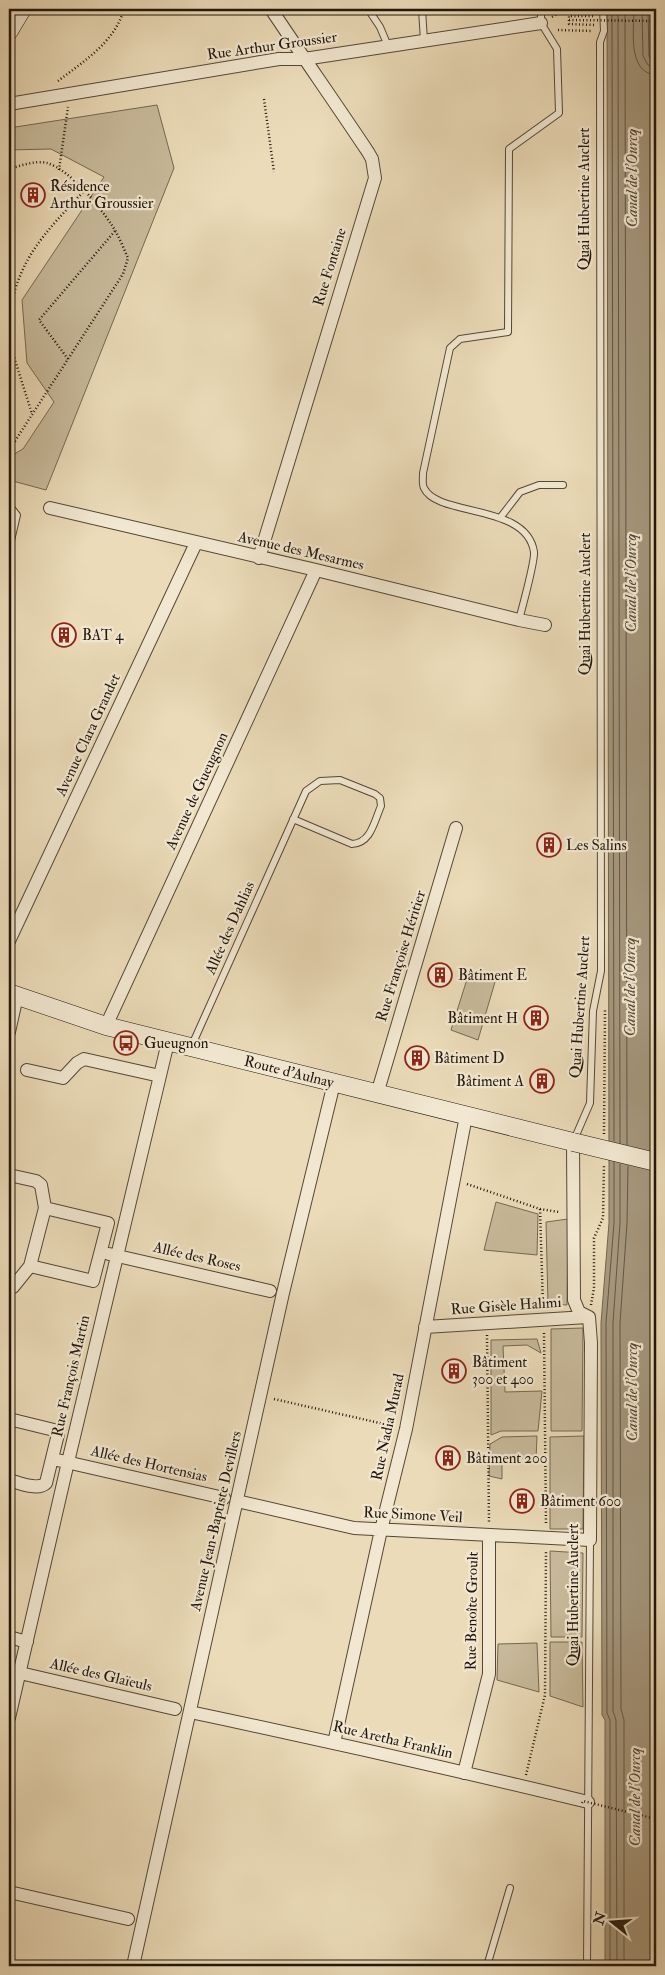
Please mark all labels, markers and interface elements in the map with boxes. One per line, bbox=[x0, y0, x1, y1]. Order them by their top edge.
street label: Rue Arthur Groussier bbox=[206, 27, 339, 65]
street label: Quai Hubertine Auclert bbox=[575, 128, 594, 270]
water label: Canal de l'Ourcq bbox=[622, 128, 642, 227]
place label: Résidence Arthur Groussier bbox=[49, 177, 154, 213]
building icon: Résidence Arthur Groussier bbox=[20, 182, 46, 208]
street label: Rue Fontaine bbox=[309, 226, 351, 308]
street label: Avenue des Mesarmes bbox=[235, 527, 366, 575]
street label: Quai Hubertine Auclert bbox=[576, 533, 595, 675]
water label: Canal de l'Ourcq bbox=[621, 533, 641, 632]
building icon: BAT 4 bbox=[51, 622, 77, 648]
place label: BAT 4 bbox=[82, 626, 124, 645]
street label: Avenue Clara Grandet bbox=[51, 671, 125, 800]
street label: Avenue de Gueugnon bbox=[161, 729, 233, 854]
building icon: Les Salins bbox=[536, 832, 562, 858]
place label: Les Salins bbox=[566, 836, 627, 855]
street label: Allée des Dahlias bbox=[201, 878, 259, 979]
street label: Rue Françoise Héritier bbox=[372, 888, 430, 1024]
street label: Quai Hubertine Auclert bbox=[566, 935, 594, 1079]
water label: Canal de l'Ourcq bbox=[620, 937, 640, 1036]
building icon: Bâtiment E bbox=[427, 962, 453, 988]
place label: Bâtiment E bbox=[458, 966, 527, 985]
building icon: Bâtiment H bbox=[523, 1005, 549, 1031]
place label: Bâtiment H bbox=[447, 1009, 518, 1028]
bus stop icon: Gueugnon bbox=[113, 1030, 139, 1056]
place label: Gueugnon bbox=[144, 1034, 209, 1053]
building icon: Bâtiment D bbox=[404, 1045, 430, 1071]
place label: Bâtiment D bbox=[434, 1049, 505, 1068]
street label: Route d'Aulnay bbox=[242, 1052, 336, 1092]
building icon: Bâtiment A bbox=[529, 1068, 555, 1094]
place label: Bâtiment A bbox=[456, 1072, 524, 1091]
street label: Allée des Roses bbox=[150, 1237, 243, 1276]
street label: Rue Gisèle Halimi bbox=[450, 1293, 562, 1319]
street label: Rue François Martin bbox=[48, 1313, 94, 1439]
water label: Canal de l'Ourcq bbox=[622, 1342, 642, 1441]
place label: Bâtiment 300 et 400 bbox=[472, 1353, 534, 1389]
building icon: Bâtiment 300 et 400 bbox=[441, 1358, 467, 1384]
street label: Rue Nadia Murad bbox=[367, 1371, 409, 1482]
street label: Avenue Jean-Baptiste Devillers bbox=[186, 1429, 247, 1614]
street label: Allée des Hortensias bbox=[88, 1441, 209, 1487]
building icon: Bâtiment 200 bbox=[435, 1445, 461, 1471]
place label: Bâtiment 200 bbox=[466, 1449, 547, 1468]
building icon: Bâtiment 600 bbox=[509, 1488, 535, 1514]
place label: Bâtiment 600 bbox=[540, 1492, 621, 1511]
street label: Rue Simone Veil bbox=[363, 1503, 463, 1527]
street label: Quai Hubertine Auclert bbox=[564, 1524, 583, 1666]
street label: Rue Benoîte Groult bbox=[461, 1551, 483, 1670]
street label: Allée des Glaïeuls bbox=[47, 1654, 154, 1696]
street label: Rue Aretha Franklin bbox=[331, 1717, 455, 1763]
water label: Canal de l'Ourcq bbox=[625, 1747, 645, 1846]
north arrow bbox=[588, 1898, 638, 1948]
text: N bbox=[590, 1909, 610, 1928]

